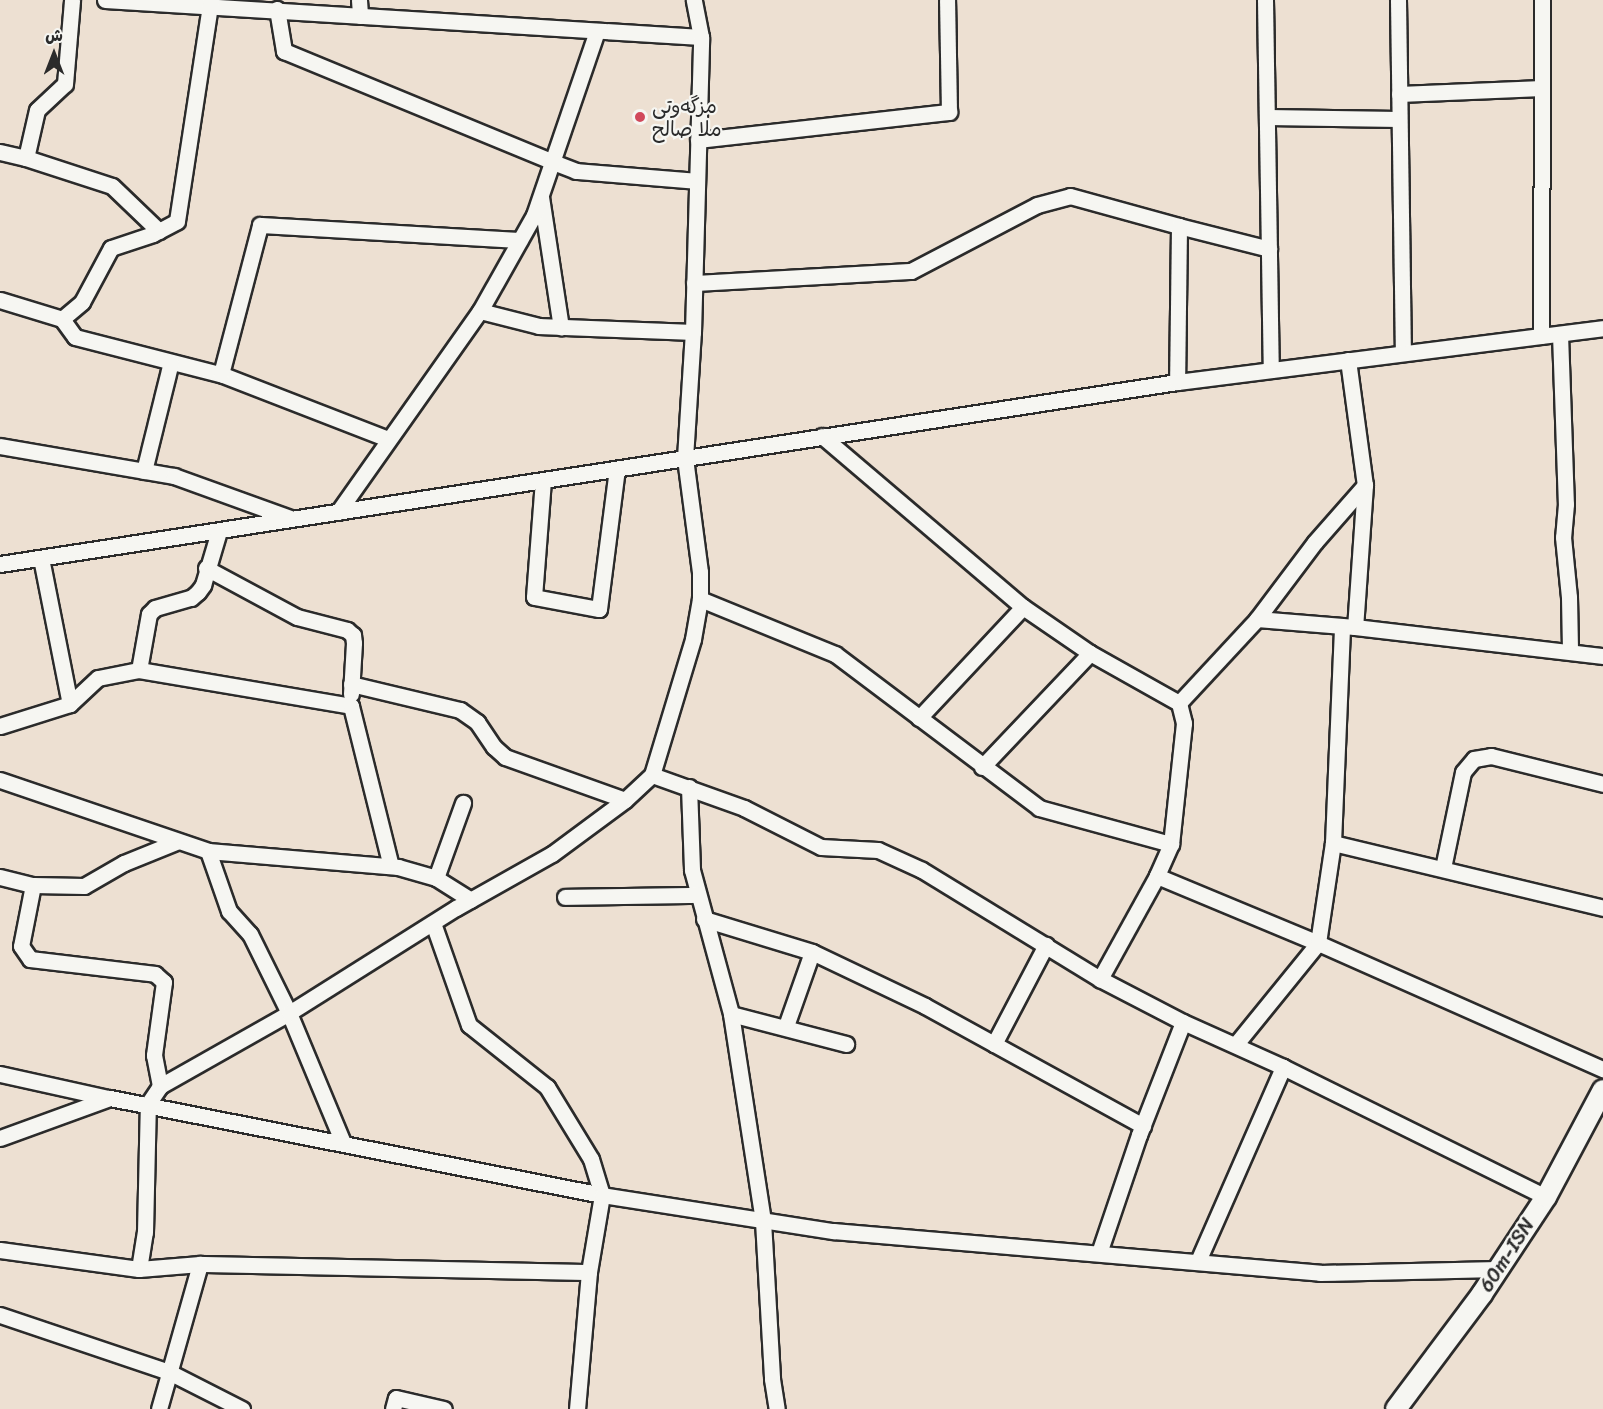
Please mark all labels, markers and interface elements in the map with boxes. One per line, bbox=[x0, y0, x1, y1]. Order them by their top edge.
text: ش bbox=[45, 21, 63, 50]
north arrow bbox=[24, 24, 84, 84]
place label: مزگه‌وتی ملا صالح bbox=[652, 94, 722, 141]
marker: مزگه‌وتی ملا صالح bbox=[633, 110, 647, 124]
street label: 60m-ISN bbox=[1474, 1214, 1540, 1296]

